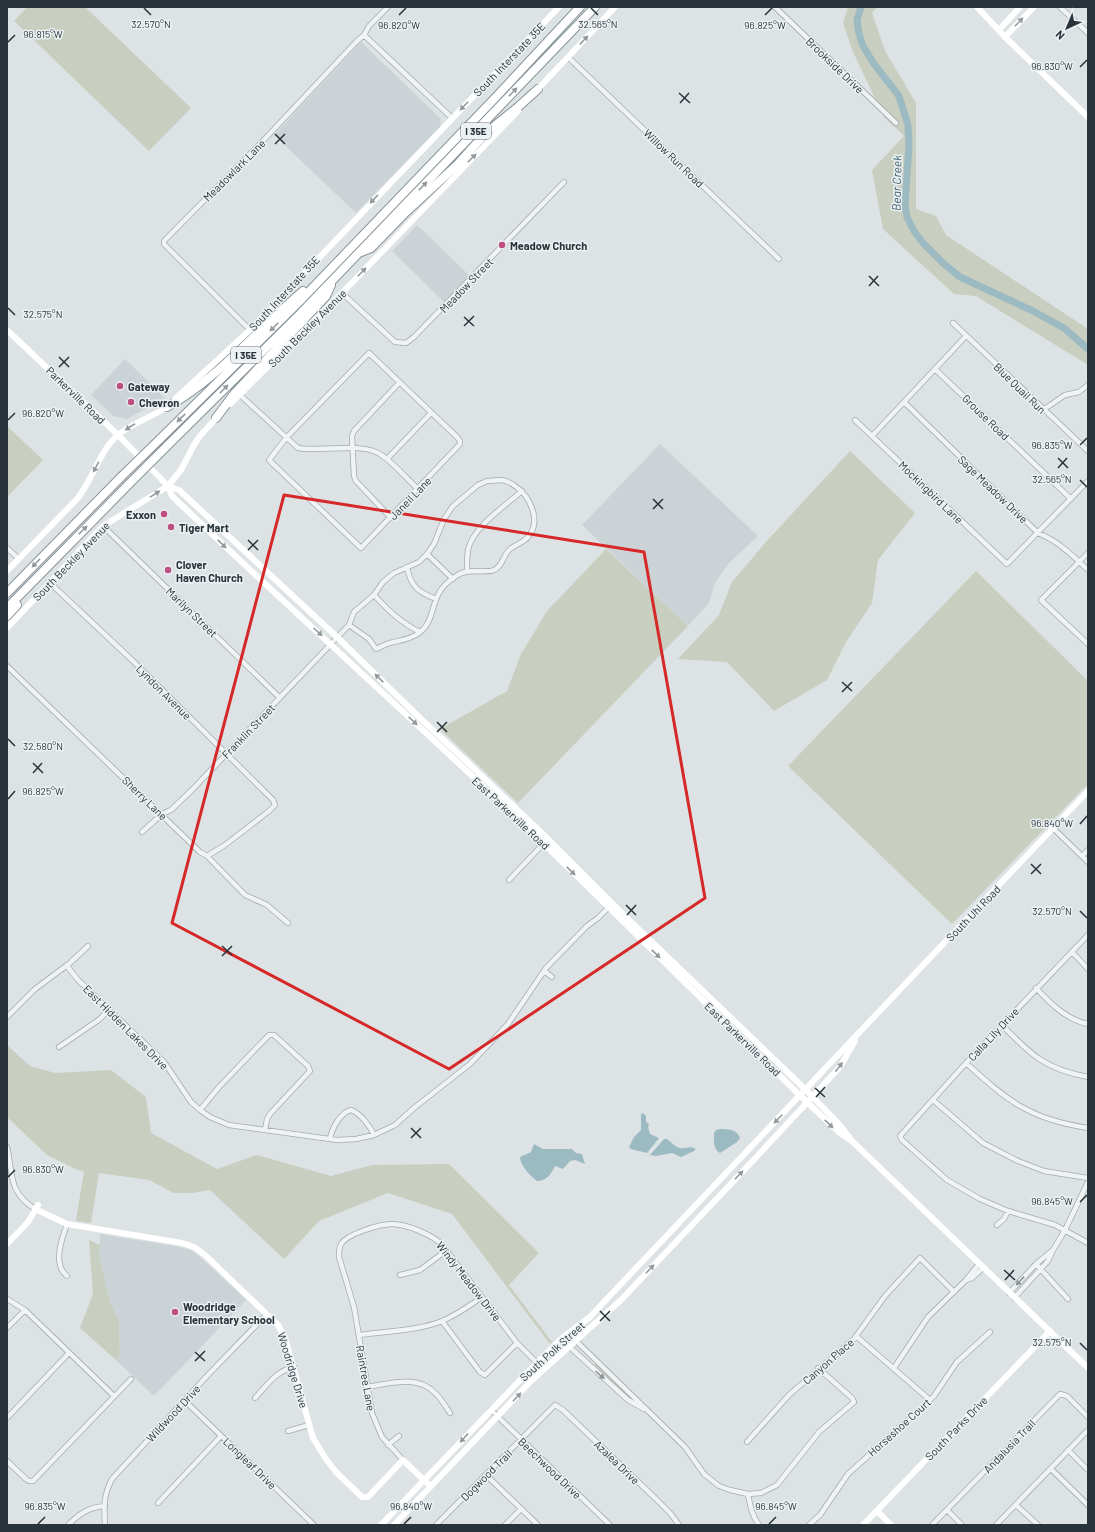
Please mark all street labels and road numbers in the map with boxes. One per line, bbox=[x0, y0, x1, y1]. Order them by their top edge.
street label: South Interstate 35E bbox=[470, 19, 548, 99]
street label: Brookside Drive bbox=[804, 34, 867, 96]
road number: I 35E bbox=[461, 123, 491, 139]
street label: Willow Run Road bbox=[641, 126, 707, 190]
street label: Meadowlark Lane bbox=[200, 136, 268, 204]
street label: South Interstate 35E bbox=[246, 253, 322, 333]
street label: Meadow Street bbox=[437, 255, 495, 315]
street label: South Beckley Avenue bbox=[265, 286, 349, 370]
road number: I 35E bbox=[231, 347, 261, 363]
street label: Blue Quail Run bbox=[991, 360, 1049, 416]
street label: Parkerville Road bbox=[44, 364, 108, 426]
street label: Grouse Road bbox=[960, 391, 1012, 443]
street label: Sage Meadow Drive bbox=[956, 452, 1031, 526]
street label: Mockingbird Lane bbox=[896, 458, 966, 526]
street label: Janeil Lane bbox=[386, 474, 434, 522]
street label: South Beckley Avenue bbox=[30, 519, 112, 603]
street label: Marilyn Street bbox=[164, 584, 220, 640]
street label: Lyndon Avenue bbox=[134, 662, 194, 722]
street label: Franklin Street bbox=[219, 701, 277, 761]
street label: Sherry Lane bbox=[120, 773, 170, 823]
street label: East Parkerville Road bbox=[470, 774, 552, 852]
street label: South Uhl Road bbox=[943, 882, 1003, 944]
street label: East Hidden Lakes Drive bbox=[81, 982, 171, 1072]
street label: East Parkerville Road bbox=[702, 999, 784, 1079]
street label: Calla Lily Drive bbox=[965, 1004, 1021, 1063]
street label: Windy Meadow Drive bbox=[434, 1239, 504, 1323]
street label: South Polk Street bbox=[517, 1318, 587, 1384]
street label: Woodridge Drive bbox=[275, 1331, 311, 1410]
street label: Canyon Place bbox=[800, 1335, 856, 1387]
street label: Raintree Lane bbox=[354, 1344, 378, 1412]
street label: Wildwood Drive bbox=[143, 1382, 203, 1444]
street label: South Parks Drive bbox=[922, 1393, 990, 1463]
street label: Horseshoe Court bbox=[865, 1395, 933, 1459]
street label: Andalusia Trail bbox=[980, 1417, 1038, 1475]
street label: Longleaf Drive bbox=[221, 1434, 279, 1492]
street label: Beechwood Drive bbox=[516, 1435, 584, 1501]
street label: Azalea Drive bbox=[592, 1437, 642, 1487]
street label: Dogwood Trail bbox=[458, 1447, 514, 1503]

